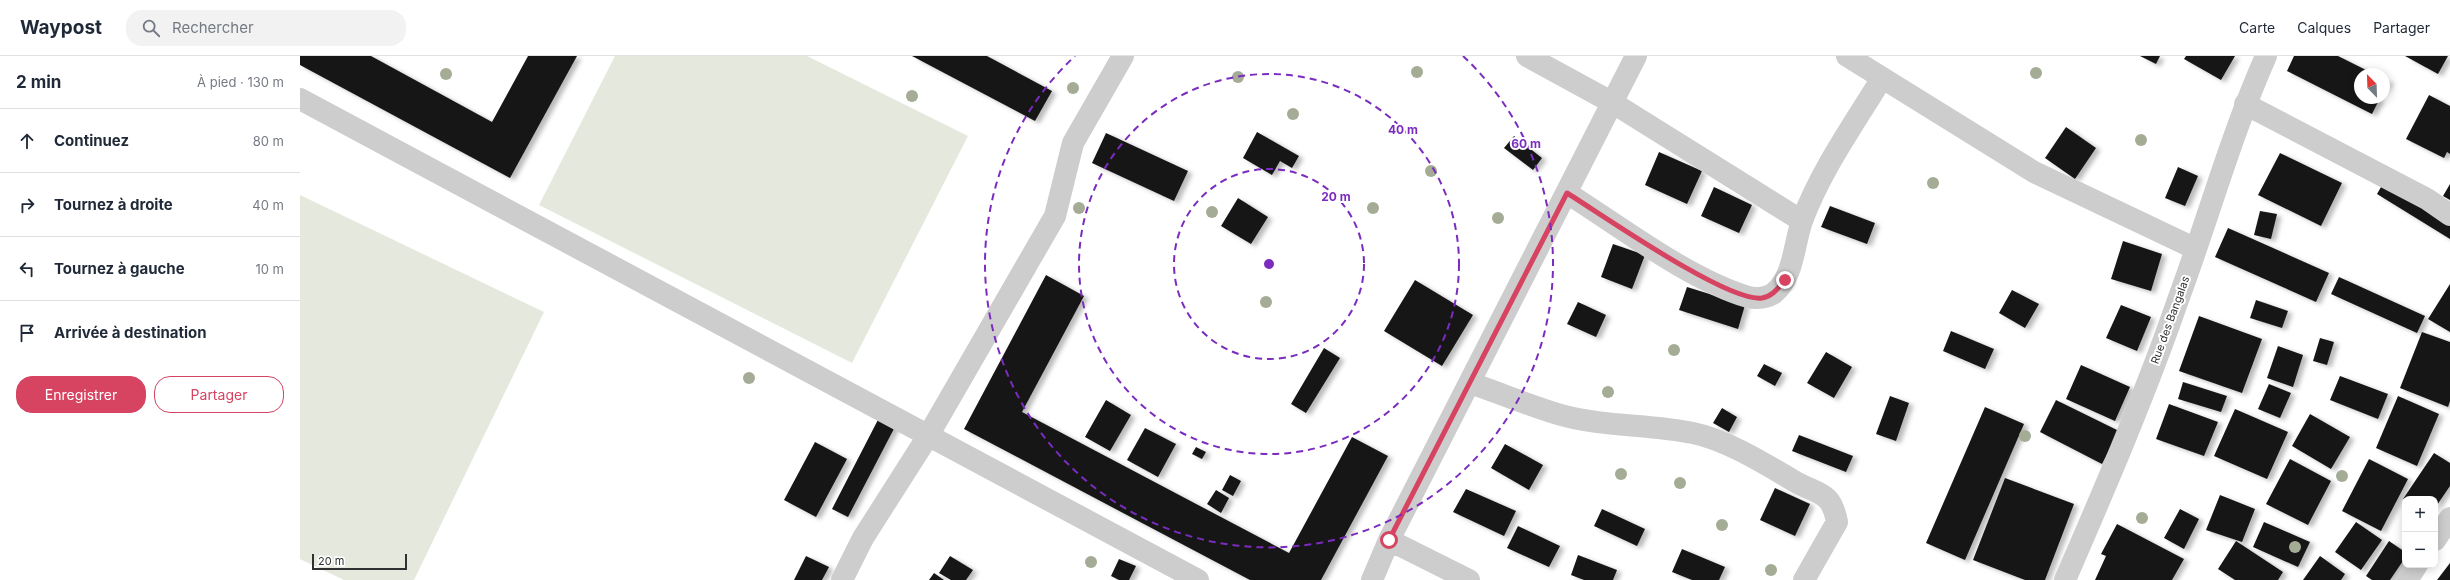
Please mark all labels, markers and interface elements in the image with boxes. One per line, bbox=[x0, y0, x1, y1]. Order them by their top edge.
search box bbox=[126, 10, 406, 46]
text: Waypost bbox=[20, 16, 102, 39]
icon: search bbox=[140, 17, 162, 39]
text: Rechercher bbox=[172, 18, 254, 37]
text: Carte bbox=[2239, 19, 2275, 36]
text: Calques bbox=[2297, 19, 2351, 36]
text: Partager bbox=[2373, 19, 2430, 36]
north arrow bbox=[2354, 68, 2390, 104]
text: 2 min bbox=[16, 72, 61, 92]
text: À pied · 130 m bbox=[197, 74, 284, 90]
text: 40 m bbox=[1388, 122, 1418, 137]
icon: ahead bbox=[16, 130, 38, 152]
text: Continuez bbox=[54, 131, 129, 150]
text: 80 m bbox=[253, 133, 284, 149]
text: 60 m bbox=[1511, 136, 1541, 151]
text: 20 m bbox=[1321, 189, 1351, 204]
icon: right bbox=[16, 194, 38, 216]
text: Tournez à droite bbox=[54, 195, 173, 214]
text: 40 m bbox=[252, 197, 284, 213]
centre of rings bbox=[1262, 257, 1276, 271]
icon: left bbox=[16, 258, 38, 280]
text: Tournez à gauche bbox=[54, 259, 185, 278]
text: 10 m bbox=[255, 261, 284, 277]
route end bbox=[1776, 271, 1794, 289]
street label: Rue des Bangalas bbox=[2148, 274, 2192, 366]
icon: arrive bbox=[16, 322, 38, 344]
text: Arrivée à destination bbox=[54, 323, 207, 342]
button: Enregistrer bbox=[16, 376, 146, 413]
button: Partager bbox=[154, 376, 284, 413]
map controls bbox=[2402, 496, 2438, 568]
button: + bbox=[2402, 496, 2438, 532]
route start bbox=[1380, 531, 1398, 549]
button: − bbox=[2402, 532, 2438, 568]
scale bar bbox=[312, 552, 407, 571]
text: 20 m bbox=[318, 554, 344, 568]

